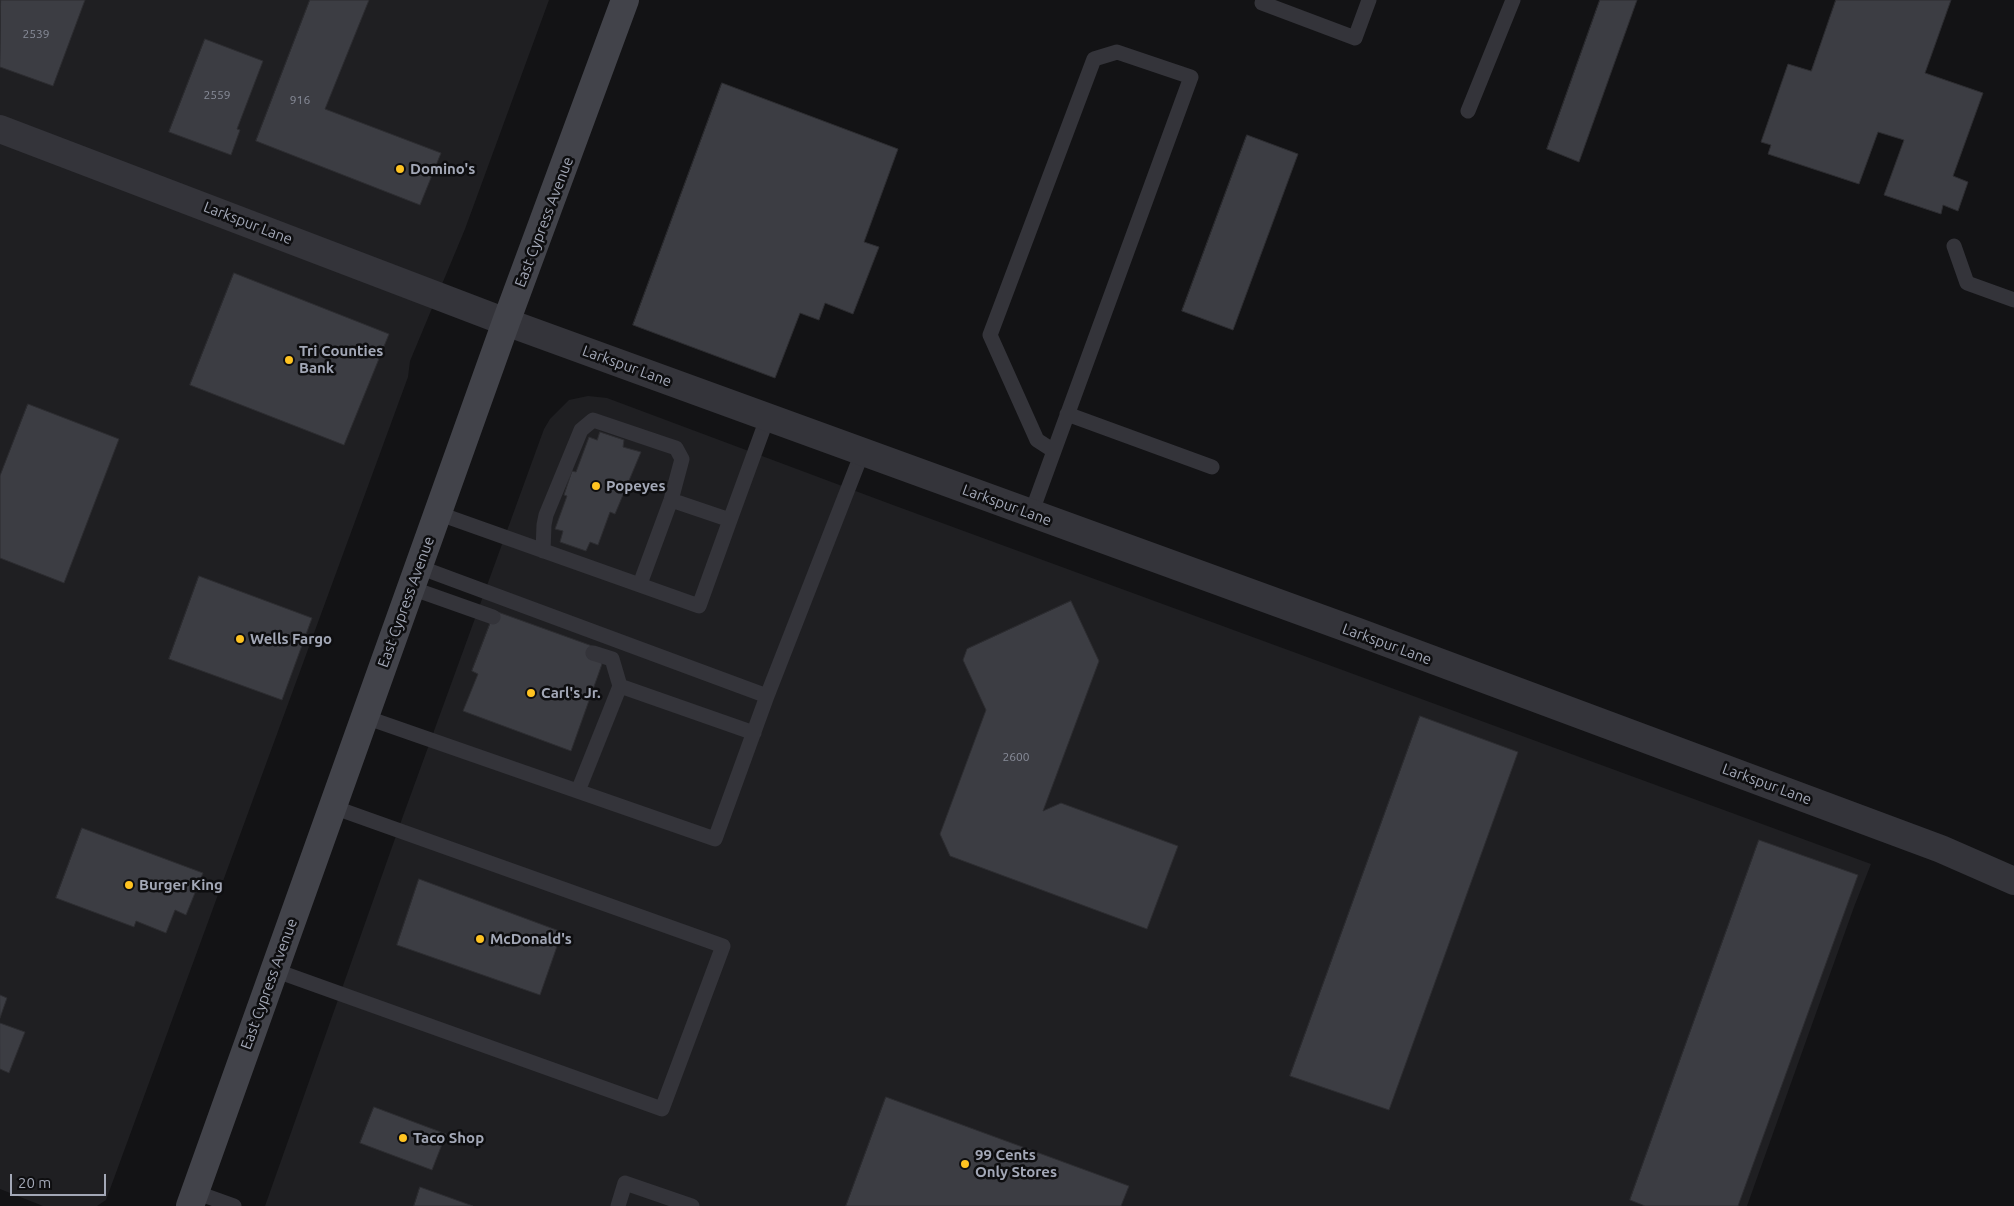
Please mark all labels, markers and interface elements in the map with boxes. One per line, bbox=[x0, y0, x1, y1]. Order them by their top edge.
house number: 2539 bbox=[22, 27, 50, 41]
house number: 2559 bbox=[203, 88, 231, 102]
house number: 916 bbox=[290, 93, 310, 107]
street label: East Cypress Avenue bbox=[511, 154, 577, 290]
place label: Domino's bbox=[410, 160, 475, 178]
marker: Domino's bbox=[394, 163, 406, 175]
street label: Larkspur Lane bbox=[201, 198, 295, 248]
place label: Tri Counties Bank bbox=[299, 342, 383, 377]
street label: Larkspur Lane bbox=[580, 342, 674, 390]
marker: Tri Counties Bank bbox=[283, 354, 295, 366]
place label: Popeyes bbox=[606, 477, 665, 495]
marker: Popeyes bbox=[590, 480, 602, 492]
street label: Larkspur Lane bbox=[960, 481, 1054, 529]
street label: East Cypress Avenue bbox=[374, 534, 438, 670]
street label: Larkspur Lane bbox=[1340, 620, 1434, 668]
place label: Wells Fargo bbox=[250, 630, 332, 648]
marker: Wells Fargo bbox=[234, 633, 246, 645]
place label: Carl's Jr. bbox=[541, 684, 601, 702]
marker: Carl's Jr. bbox=[525, 687, 537, 699]
house number: 2600 bbox=[1002, 750, 1030, 764]
street label: Larkspur Lane bbox=[1720, 760, 1814, 808]
place label: Burger King bbox=[139, 876, 223, 894]
marker: Burger King bbox=[123, 879, 135, 891]
street label: East Cypress Avenue bbox=[237, 916, 301, 1052]
place label: McDonald's bbox=[490, 930, 572, 948]
marker: McDonald's bbox=[474, 933, 486, 945]
place label: Taco Shop bbox=[413, 1129, 484, 1147]
marker: Taco Shop bbox=[397, 1132, 409, 1144]
place label: 99 Cents Only Stores bbox=[975, 1146, 1057, 1181]
marker: 99 Cents Only Stores bbox=[959, 1158, 971, 1170]
scale bar bbox=[12, 1164, 109, 1196]
text: 20 m bbox=[18, 1174, 51, 1191]

